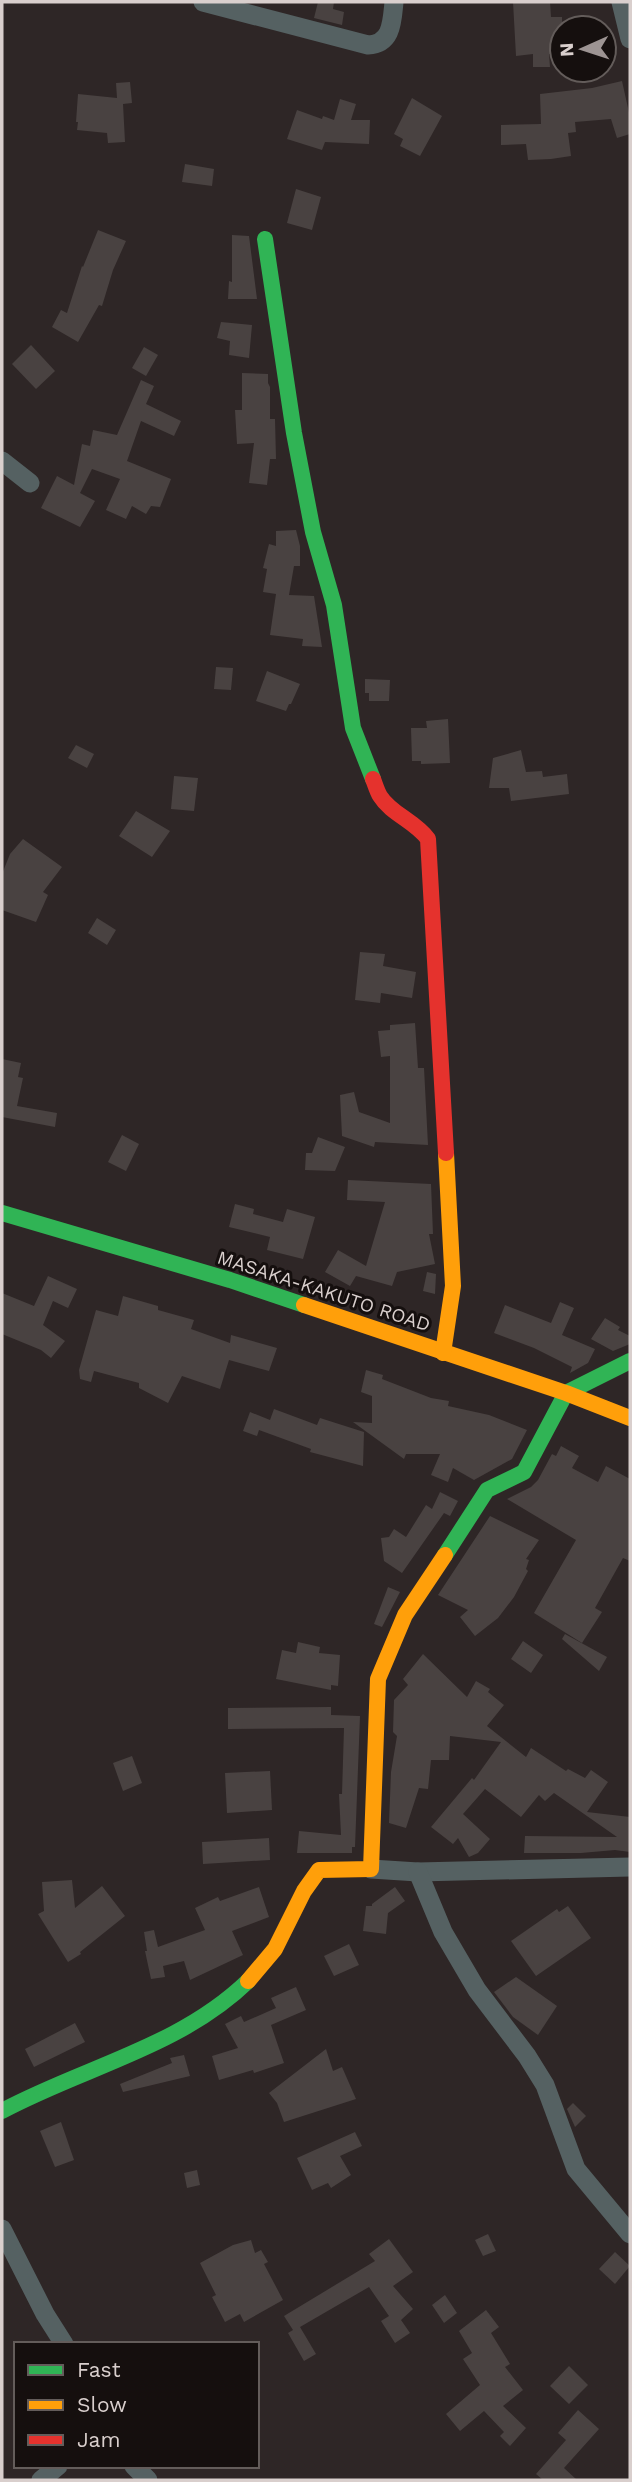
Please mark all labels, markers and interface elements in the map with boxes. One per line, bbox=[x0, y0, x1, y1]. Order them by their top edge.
north arrow bbox=[548, 14, 618, 84]
text: N bbox=[555, 42, 578, 58]
street label: MASAKA-KAKUTO ROAD bbox=[215, 1246, 433, 1336]
legend bbox=[14, 2342, 259, 2468]
text: Fast bbox=[77, 2357, 121, 2382]
text: Slow bbox=[77, 2392, 127, 2417]
text: Jam bbox=[77, 2427, 120, 2452]

